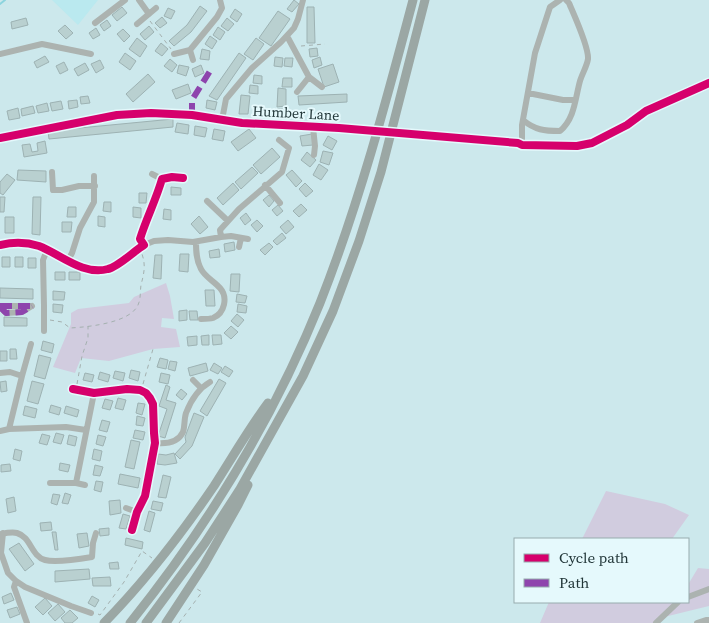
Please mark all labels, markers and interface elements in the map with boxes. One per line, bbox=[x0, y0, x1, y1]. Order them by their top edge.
street label: Humber Lane bbox=[252, 101, 340, 125]
legend bbox=[514, 538, 689, 603]
text: Cycle path bbox=[559, 547, 629, 568]
text: Path bbox=[559, 572, 589, 593]

